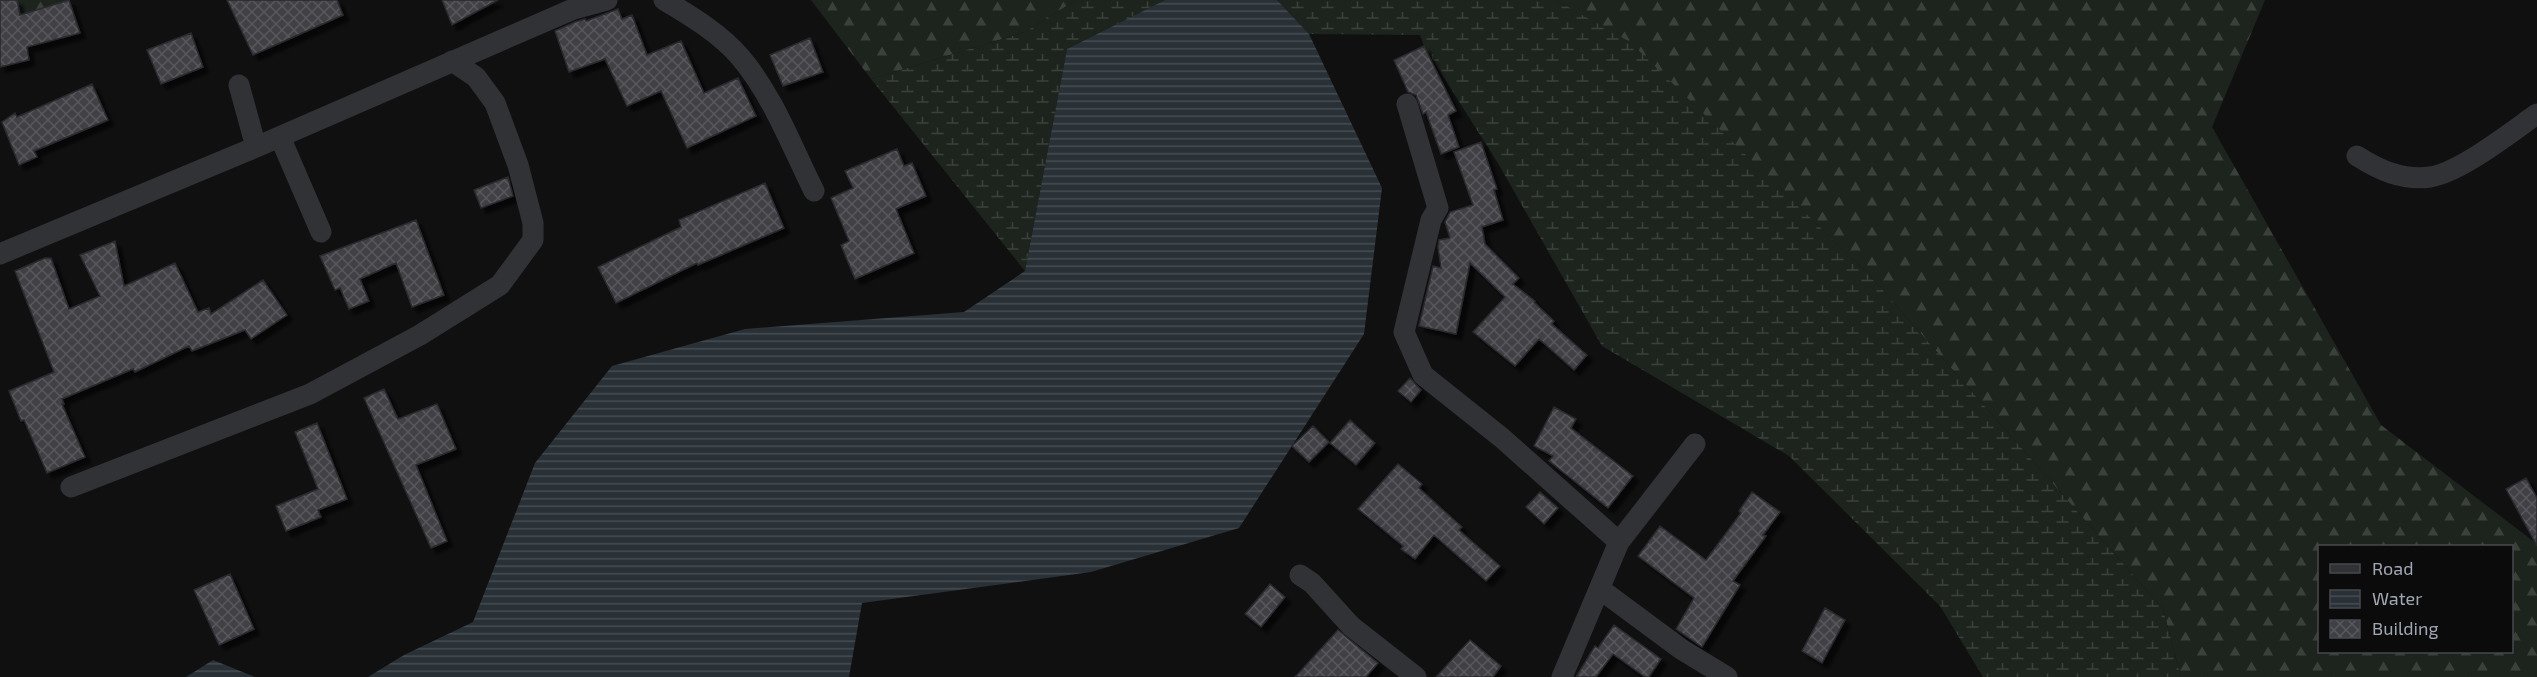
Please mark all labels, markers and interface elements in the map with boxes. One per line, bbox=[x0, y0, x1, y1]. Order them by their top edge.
legend bbox=[2318, 545, 2513, 653]
text: Road bbox=[2372, 557, 2413, 579]
text: Water bbox=[2372, 587, 2422, 609]
text: Building bbox=[2372, 617, 2439, 639]

